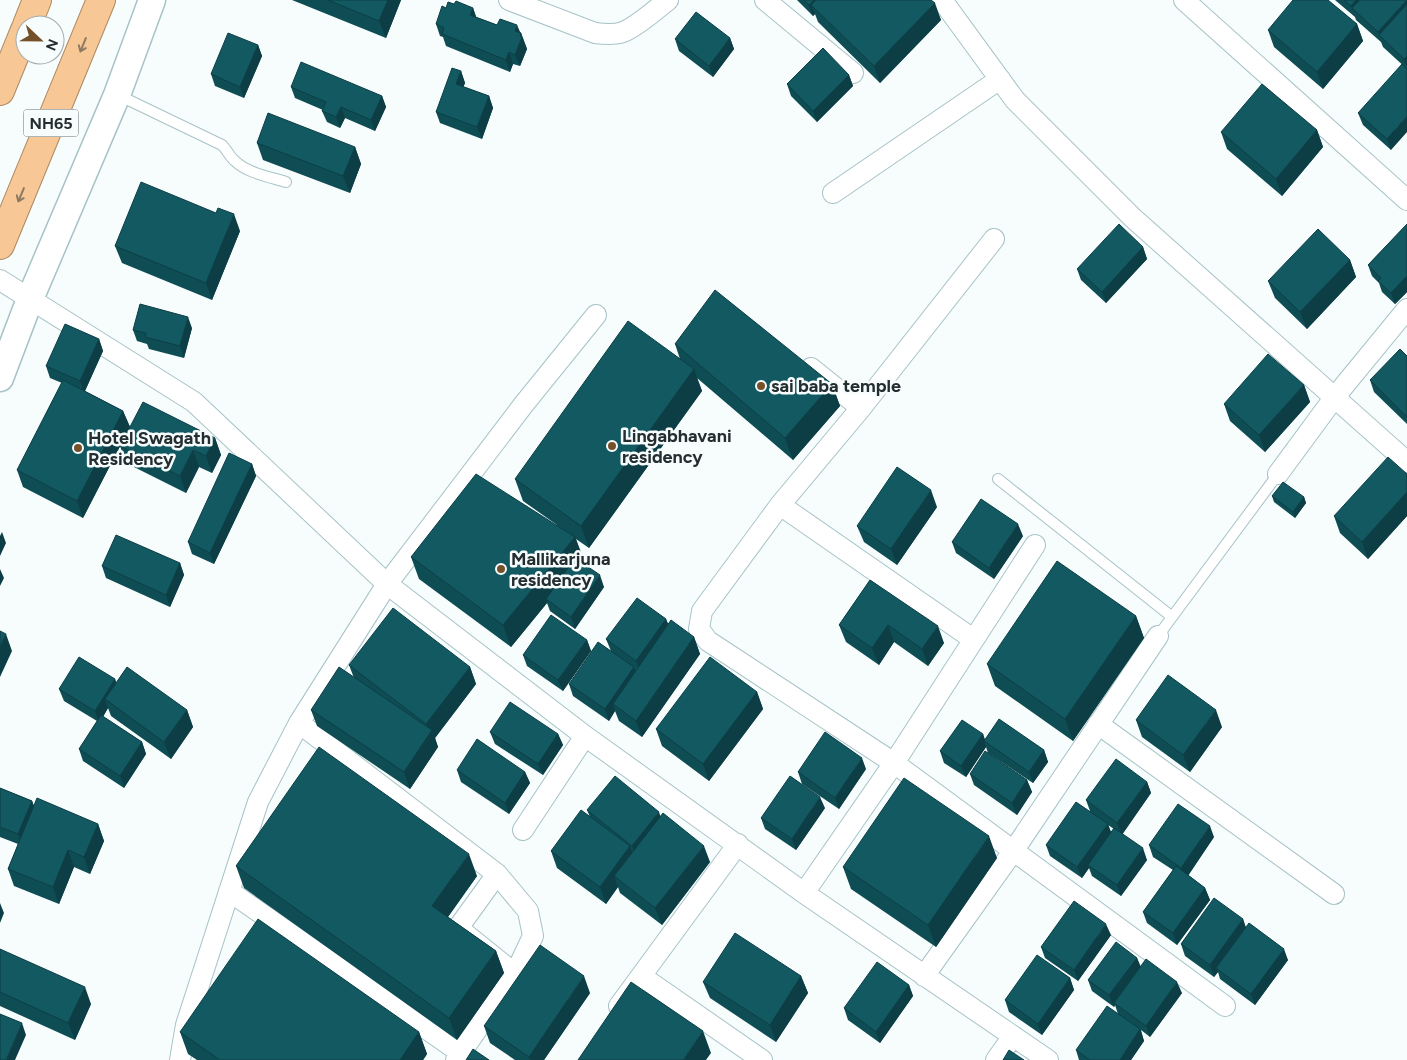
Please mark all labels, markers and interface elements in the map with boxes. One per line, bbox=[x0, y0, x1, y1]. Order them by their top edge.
north arrow bbox=[15, 15, 65, 65]
text: N bbox=[42, 36, 61, 53]
one-way arrow bbox=[77, 37, 87, 52]
road number: NH65 bbox=[23, 110, 78, 136]
one-way arrow bbox=[15, 187, 25, 202]
place label: sai baba temple bbox=[771, 375, 901, 397]
marker: sai baba temple bbox=[755, 380, 767, 392]
place label: Lingabhavani residency bbox=[622, 425, 732, 468]
place label: Hotel Swagath Residency bbox=[88, 427, 211, 470]
marker: Lingabhavani residency bbox=[606, 440, 618, 452]
marker: Hotel Swagath Residency bbox=[72, 442, 84, 454]
place label: Mallikarjuna residency bbox=[511, 548, 611, 591]
marker: Mallikarjuna residency bbox=[495, 563, 507, 575]

